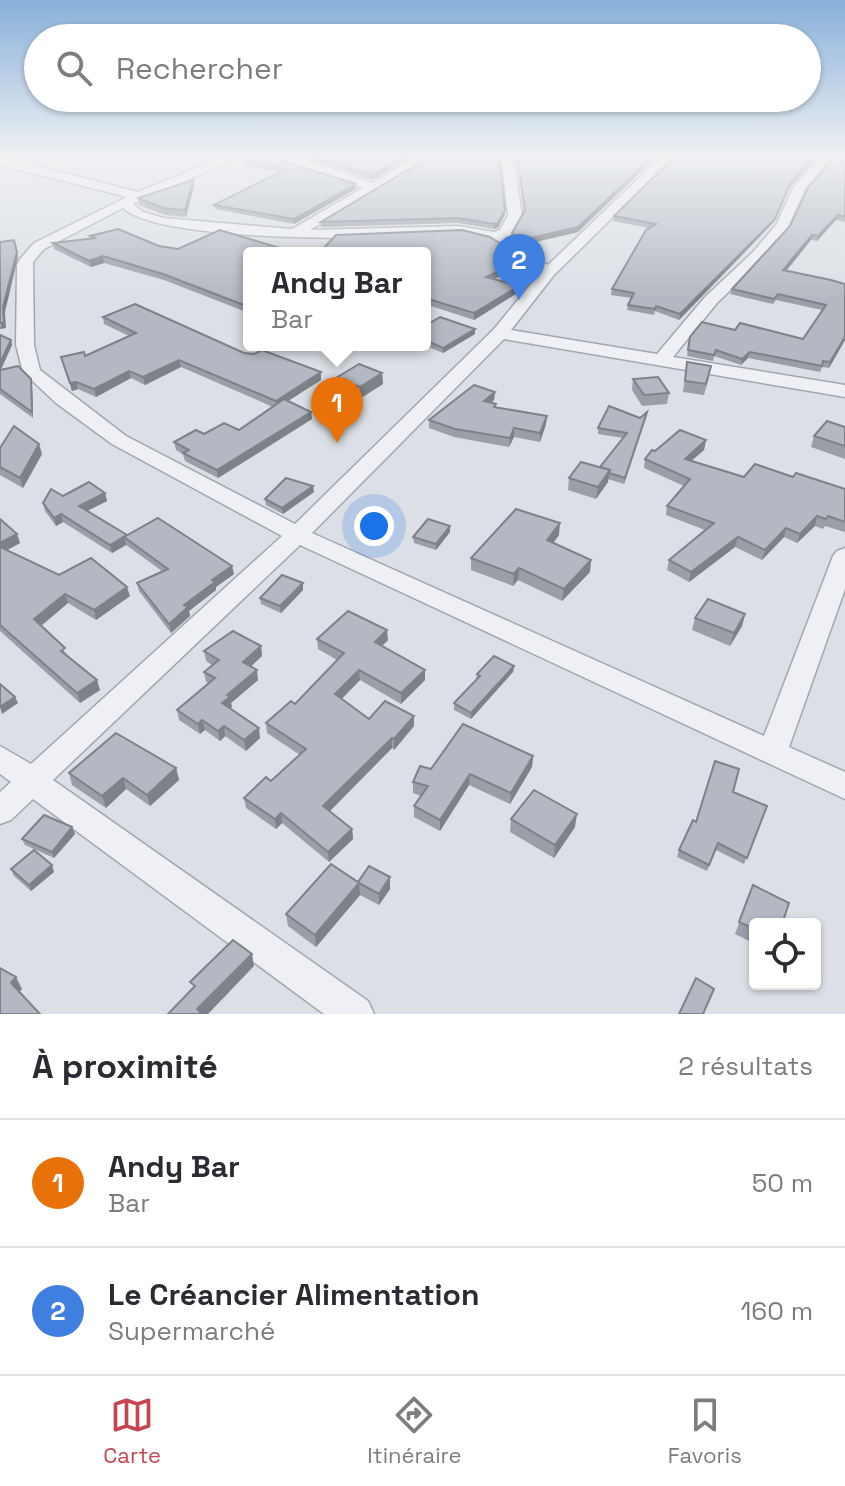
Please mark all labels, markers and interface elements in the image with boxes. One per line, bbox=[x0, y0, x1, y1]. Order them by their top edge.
search box bbox=[24, 24, 821, 112]
icon: search bbox=[52, 46, 96, 90]
text: Rechercher bbox=[116, 49, 283, 88]
pin: 2 bbox=[493, 234, 545, 300]
popup bbox=[243, 247, 431, 351]
text: Andy Bar bbox=[271, 263, 403, 302]
text: Bar bbox=[271, 302, 313, 336]
pin: 1 bbox=[311, 377, 363, 443]
your location bbox=[354, 506, 394, 546]
map controls bbox=[749, 918, 821, 990]
button: locate bbox=[749, 918, 821, 990]
text: À proximité bbox=[32, 1045, 218, 1088]
text: 2 résultats bbox=[678, 1049, 813, 1083]
text: Andy Bar bbox=[108, 1147, 240, 1186]
text: 1 bbox=[52, 1166, 64, 1200]
text: 50 m bbox=[752, 1166, 813, 1200]
text: Bar bbox=[108, 1186, 150, 1220]
text: Le Créancier Alimentation bbox=[108, 1275, 479, 1314]
text: 2 bbox=[50, 1294, 66, 1328]
text: 160 m bbox=[741, 1294, 813, 1328]
text: Supermarché bbox=[108, 1314, 275, 1348]
tab: Carte bbox=[103, 1393, 161, 1469]
tab: Itinéraire bbox=[367, 1393, 462, 1469]
tab: Favoris bbox=[668, 1393, 742, 1469]

